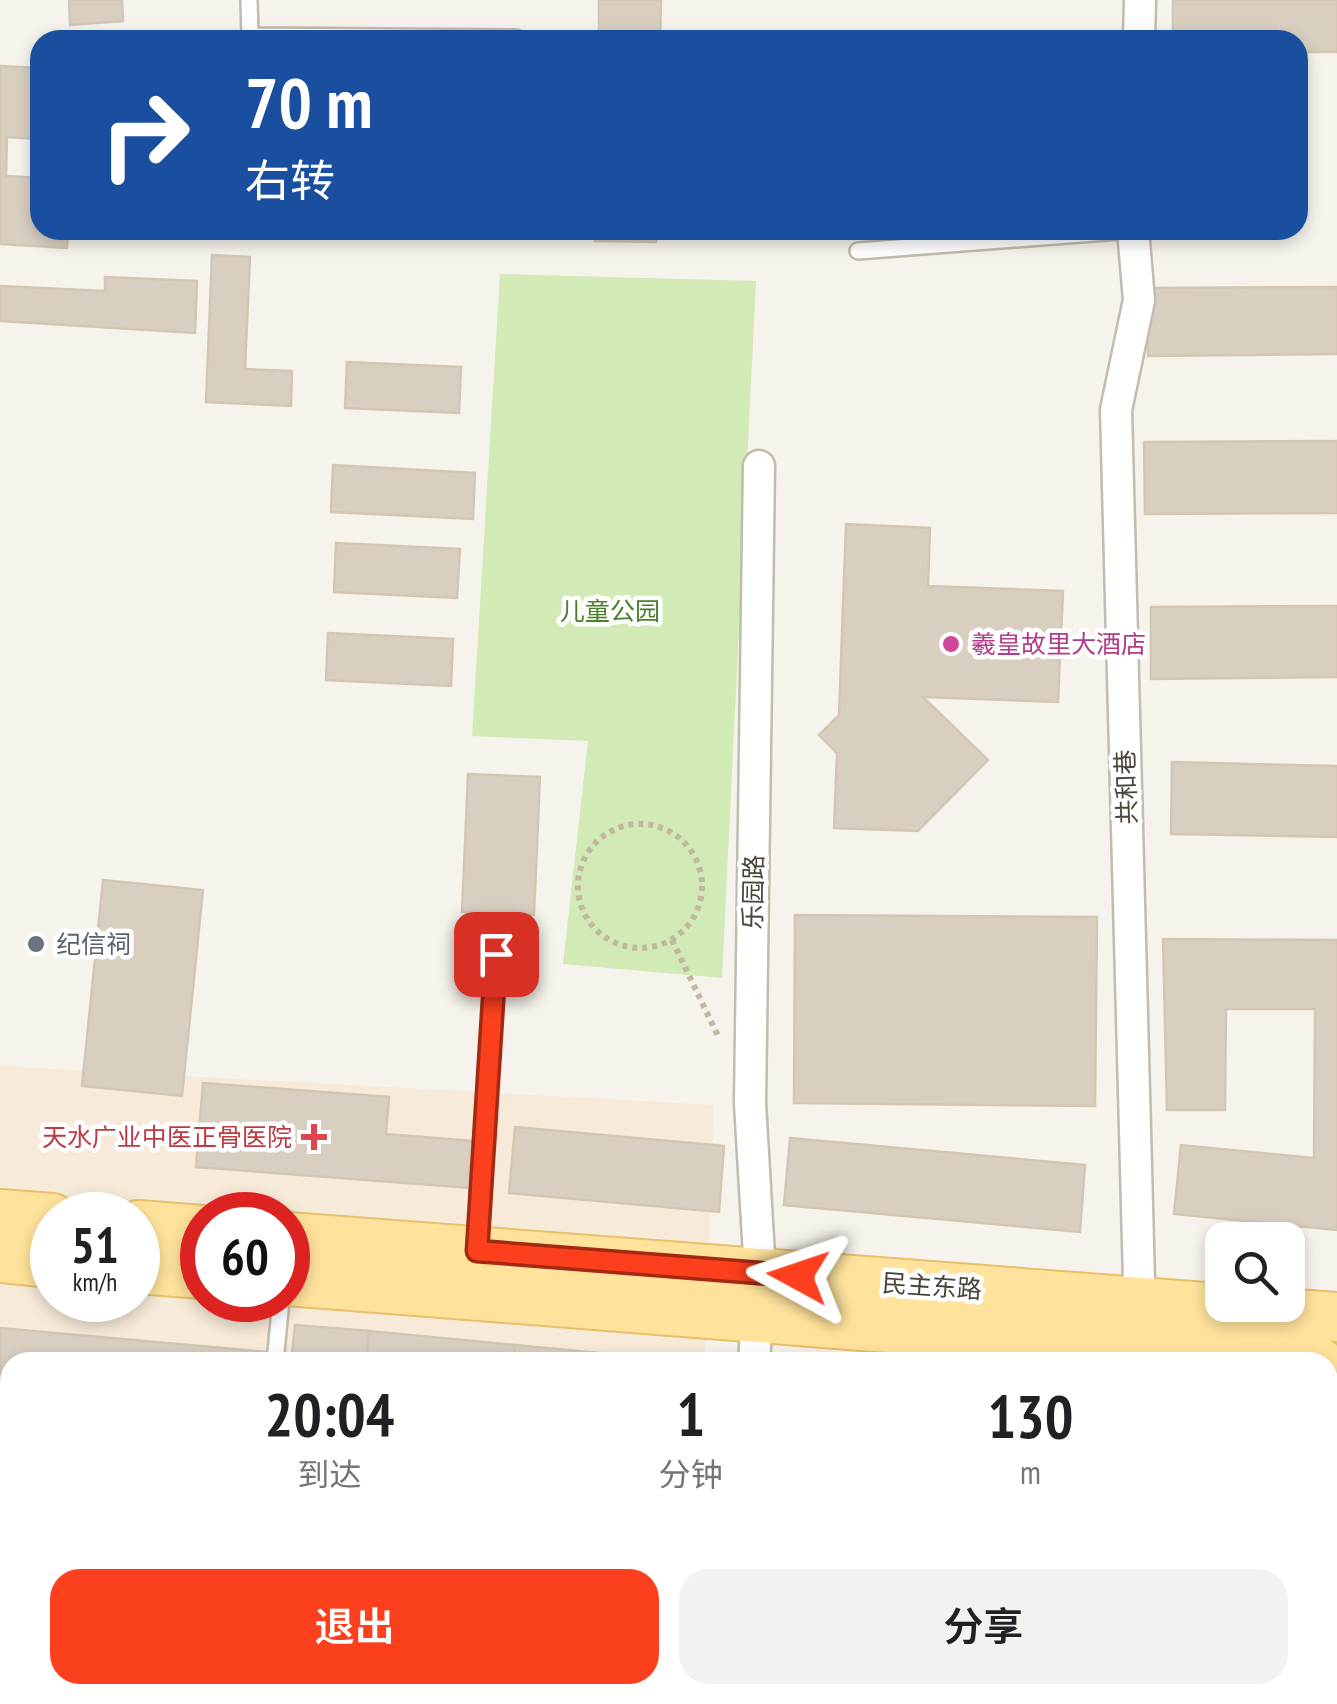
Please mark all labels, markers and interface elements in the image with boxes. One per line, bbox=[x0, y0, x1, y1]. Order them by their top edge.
text: 70 m bbox=[245, 57, 373, 147]
icon: right bbox=[80, 70, 210, 200]
text: 右转 bbox=[245, 151, 335, 209]
park label: 儿童公园 bbox=[560, 595, 660, 627]
place label: 羲皇故里大酒店 bbox=[971, 628, 1146, 660]
marker: 羲皇故里大酒店 bbox=[940, 633, 962, 655]
street label: 共和巷 bbox=[1109, 749, 1143, 825]
street label: 乐园路 bbox=[736, 854, 770, 930]
pin bbox=[454, 912, 539, 997]
icon: arrive bbox=[469, 927, 524, 982]
place label: 纪信祠 bbox=[56, 928, 131, 960]
marker: 纪信祠 bbox=[25, 933, 47, 955]
place label: 天水广业中医正骨医院 bbox=[42, 1121, 292, 1153]
marker: 天水广业中医正骨医院 bbox=[301, 1124, 327, 1150]
speed limit sign: 60 bbox=[180, 1192, 310, 1322]
text: 51 bbox=[71, 1212, 119, 1277]
map controls bbox=[1205, 1222, 1305, 1322]
button: search bbox=[1205, 1222, 1305, 1322]
position arrow bbox=[746, 1224, 850, 1328]
text: km/h bbox=[73, 1266, 117, 1298]
street label: 民主东路 bbox=[881, 1267, 983, 1305]
text: 20:04 bbox=[265, 1375, 394, 1453]
text: 1 bbox=[677, 1375, 705, 1453]
text: 130 bbox=[987, 1377, 1073, 1455]
text: m bbox=[1020, 1451, 1041, 1493]
text: 到达 bbox=[297, 1453, 361, 1495]
text: 分钟 bbox=[659, 1453, 723, 1495]
button: 退出 bbox=[50, 1569, 659, 1684]
button: 分享 bbox=[679, 1569, 1288, 1684]

